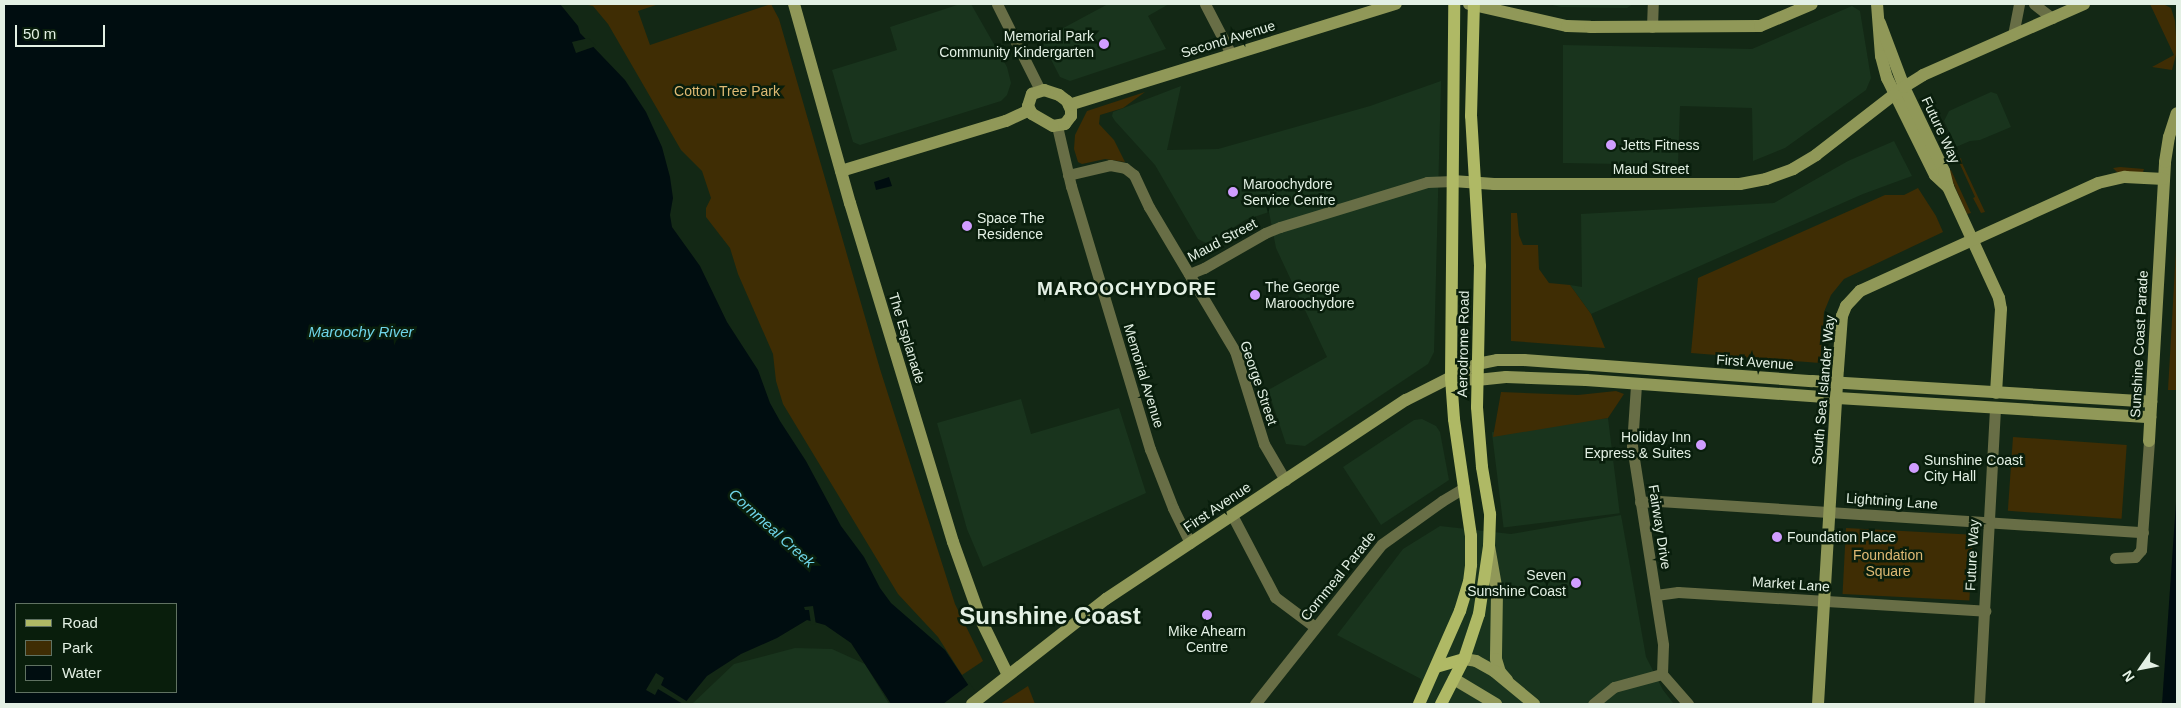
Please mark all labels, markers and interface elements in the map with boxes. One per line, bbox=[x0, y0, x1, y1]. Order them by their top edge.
scale bar bbox=[18, 15, 108, 47]
street label: Second Avenue bbox=[1178, 17, 1278, 61]
text: 50 m bbox=[23, 25, 56, 42]
place label: Memorial Park Community Kindergarten bbox=[939, 28, 1094, 60]
marker: Memorial Park Community Kindergarten bbox=[1098, 38, 1110, 50]
park label: Cotton Tree Park bbox=[674, 83, 780, 99]
street label: Future Way bbox=[1918, 94, 1964, 166]
place label: Jetts Fitness bbox=[1621, 137, 1700, 153]
marker: Jetts Fitness bbox=[1605, 139, 1617, 151]
street label: Maud Street bbox=[1613, 161, 1689, 177]
place label: Maroochydore Service Centre bbox=[1243, 176, 1336, 208]
marker: Maroochydore Service Centre bbox=[1227, 186, 1239, 198]
place label: Space The Residence bbox=[977, 210, 1045, 242]
street label: Maud Street bbox=[1184, 215, 1260, 265]
marker: Space The Residence bbox=[961, 220, 973, 232]
street label: Sunshine Coast Parade bbox=[2127, 270, 2151, 418]
district label: MAROOCHYDORE bbox=[1036, 278, 1218, 300]
place label: The George Maroochydore bbox=[1265, 279, 1354, 312]
marker: The George Maroochydore bbox=[1249, 289, 1261, 301]
street label: The Esplanade bbox=[885, 291, 929, 385]
street label: Aerodrome Road bbox=[1454, 291, 1472, 397]
street label: South Sea Islander Way bbox=[1808, 314, 1838, 466]
street label: Memorial Avenue bbox=[1120, 322, 1168, 430]
water label: Maroochy River bbox=[308, 323, 414, 341]
street label: George Street bbox=[1237, 339, 1281, 427]
street label: First Avenue bbox=[1715, 351, 1795, 373]
place label: Holiday Inn Express & Suites bbox=[1584, 429, 1691, 462]
marker: Holiday Inn Express & Suites bbox=[1695, 439, 1707, 451]
place label: Sunshine Coast City Hall bbox=[1924, 452, 2023, 484]
marker: Sunshine Coast City Hall bbox=[1908, 462, 1920, 474]
street label: First Avenue bbox=[1180, 478, 1254, 536]
street label: Fairway Drive bbox=[1645, 483, 1675, 571]
water label: Cornmeal Creek bbox=[725, 485, 819, 571]
street label: Lightning Lane bbox=[1846, 489, 1938, 513]
street label: Future Way bbox=[1962, 519, 1982, 591]
street label: Cornmeal Parade bbox=[1297, 528, 1379, 624]
place label: Foundation Place bbox=[1787, 529, 1896, 545]
marker: Foundation Place bbox=[1771, 531, 1783, 543]
park label: Foundation Square bbox=[1853, 547, 1923, 580]
place label: Seven Sunshine Coast bbox=[1467, 567, 1566, 600]
street label: Market Lane bbox=[1752, 573, 1830, 595]
marker: Seven Sunshine Coast bbox=[1570, 577, 1582, 589]
district label: Sunshine Coast bbox=[959, 602, 1141, 630]
legend bbox=[15, 603, 178, 693]
marker: Mike Ahearn Centre bbox=[1201, 609, 1213, 621]
text: Road bbox=[62, 614, 98, 631]
place label: Mike Ahearn Centre bbox=[1168, 623, 1246, 656]
text: Park bbox=[62, 639, 93, 656]
north arrow bbox=[2116, 643, 2166, 693]
text: Water bbox=[62, 664, 101, 681]
text: N bbox=[2119, 668, 2138, 685]

